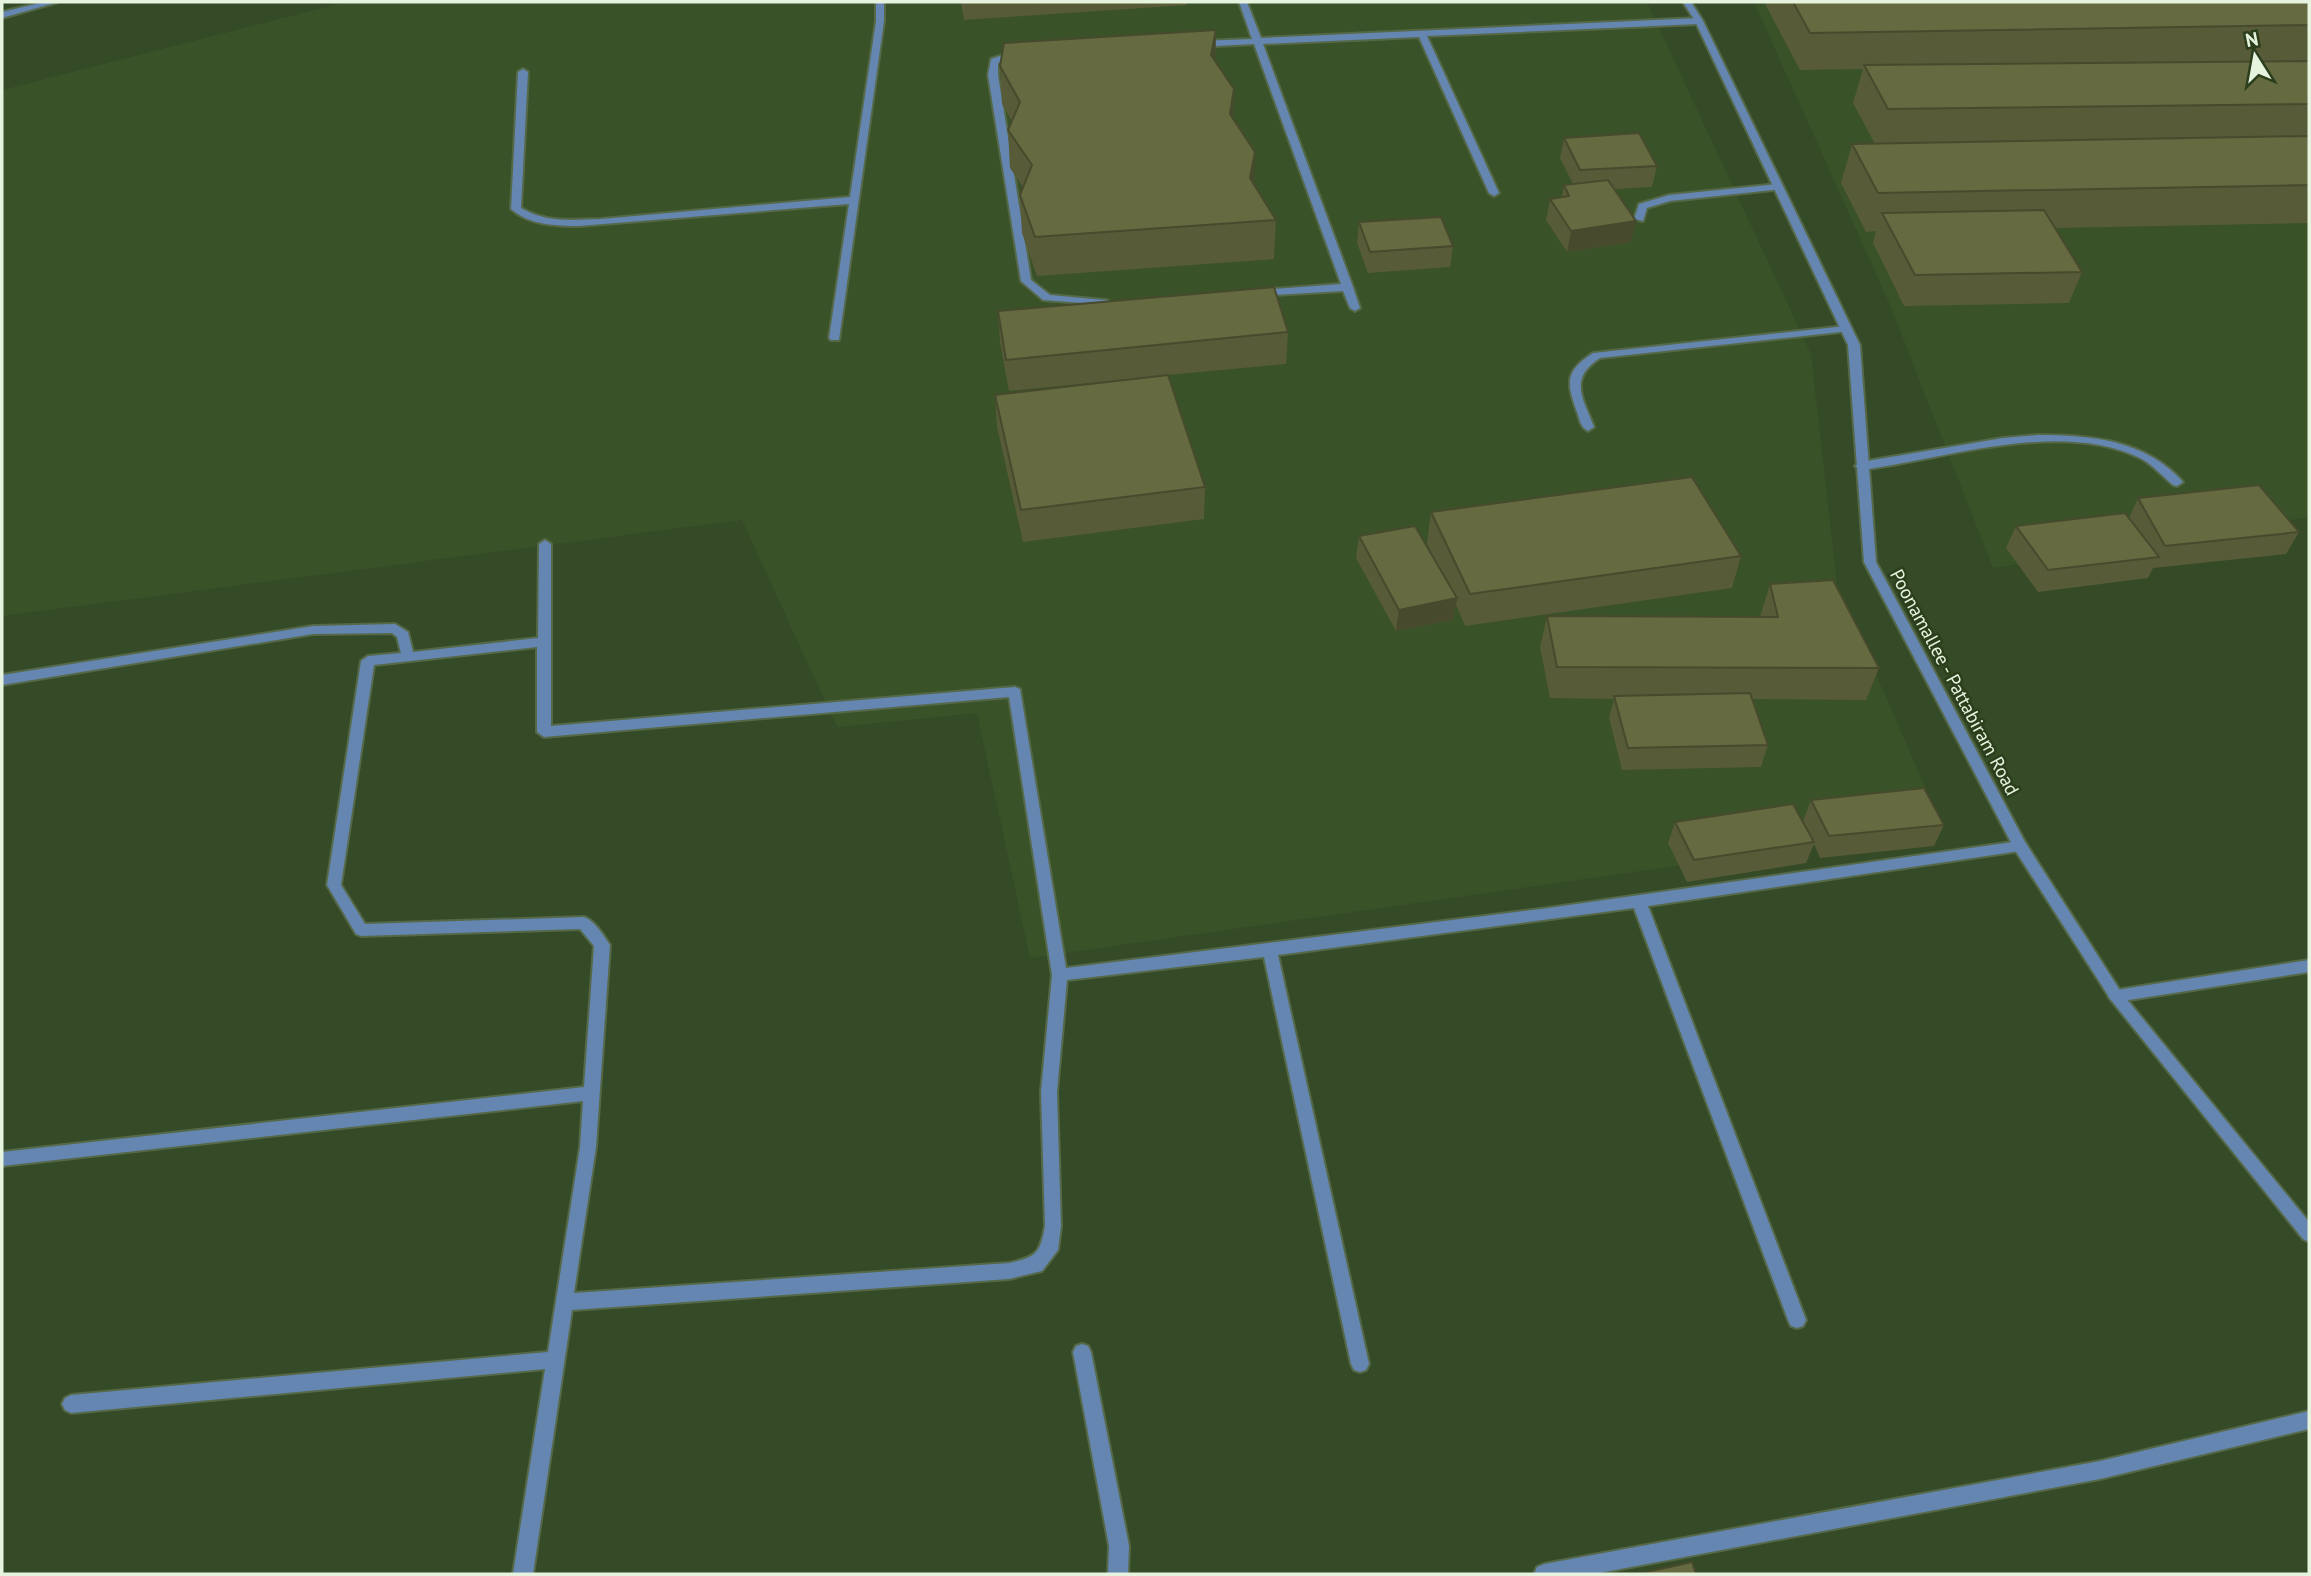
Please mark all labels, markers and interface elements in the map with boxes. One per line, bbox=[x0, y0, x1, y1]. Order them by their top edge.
north arrow bbox=[2220, 21, 2290, 91]
text: N bbox=[2243, 26, 2260, 52]
street label: Poonamallee - Pattabiram Road bbox=[1885, 565, 2025, 799]

